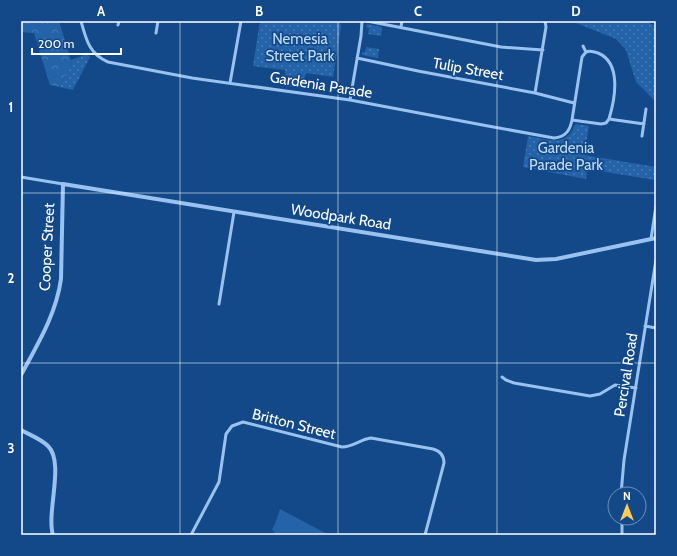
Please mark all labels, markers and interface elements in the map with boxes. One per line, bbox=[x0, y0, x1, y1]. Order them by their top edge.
text: A bbox=[97, 3, 106, 19]
text: B bbox=[255, 3, 263, 19]
text: C bbox=[414, 3, 422, 19]
text: D bbox=[571, 3, 581, 19]
scale bar bbox=[32, 30, 121, 56]
park label: Nemesia Street Park bbox=[266, 30, 335, 65]
text: 200 m bbox=[38, 36, 74, 51]
street label: Tulip Street bbox=[431, 54, 505, 84]
street label: Gardenia Parade bbox=[269, 68, 374, 102]
text: 1 bbox=[9, 99, 13, 115]
park label: Gardenia Parade Park bbox=[529, 139, 603, 174]
street label: Woodpark Road bbox=[290, 200, 392, 234]
street label: Cooper Street bbox=[36, 202, 58, 292]
text: 2 bbox=[8, 270, 15, 286]
street label: Percival Road bbox=[610, 332, 642, 418]
street label: Britton Street bbox=[250, 405, 338, 443]
text: 3 bbox=[7, 440, 15, 456]
north arrow bbox=[607, 486, 647, 526]
text: N bbox=[623, 489, 631, 503]

